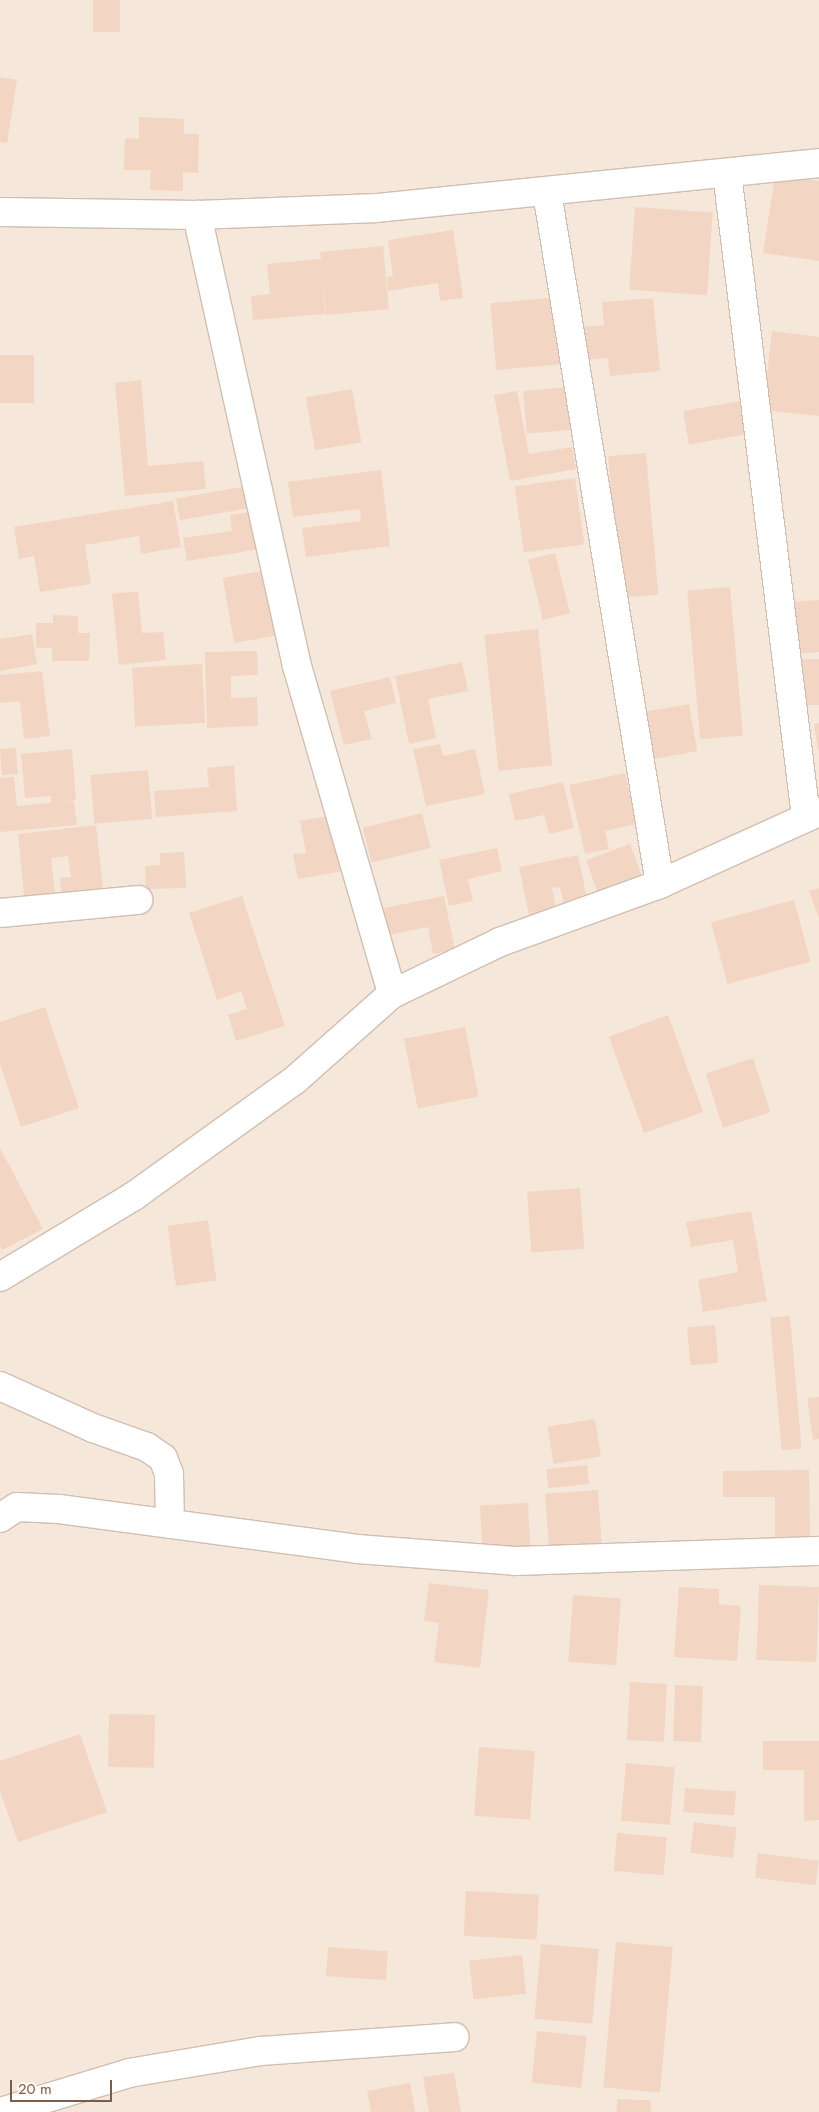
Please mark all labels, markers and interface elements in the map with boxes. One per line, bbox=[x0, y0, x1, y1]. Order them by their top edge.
scale bar bbox=[12, 2070, 115, 2102]
text: 20 m bbox=[18, 2078, 52, 2100]

